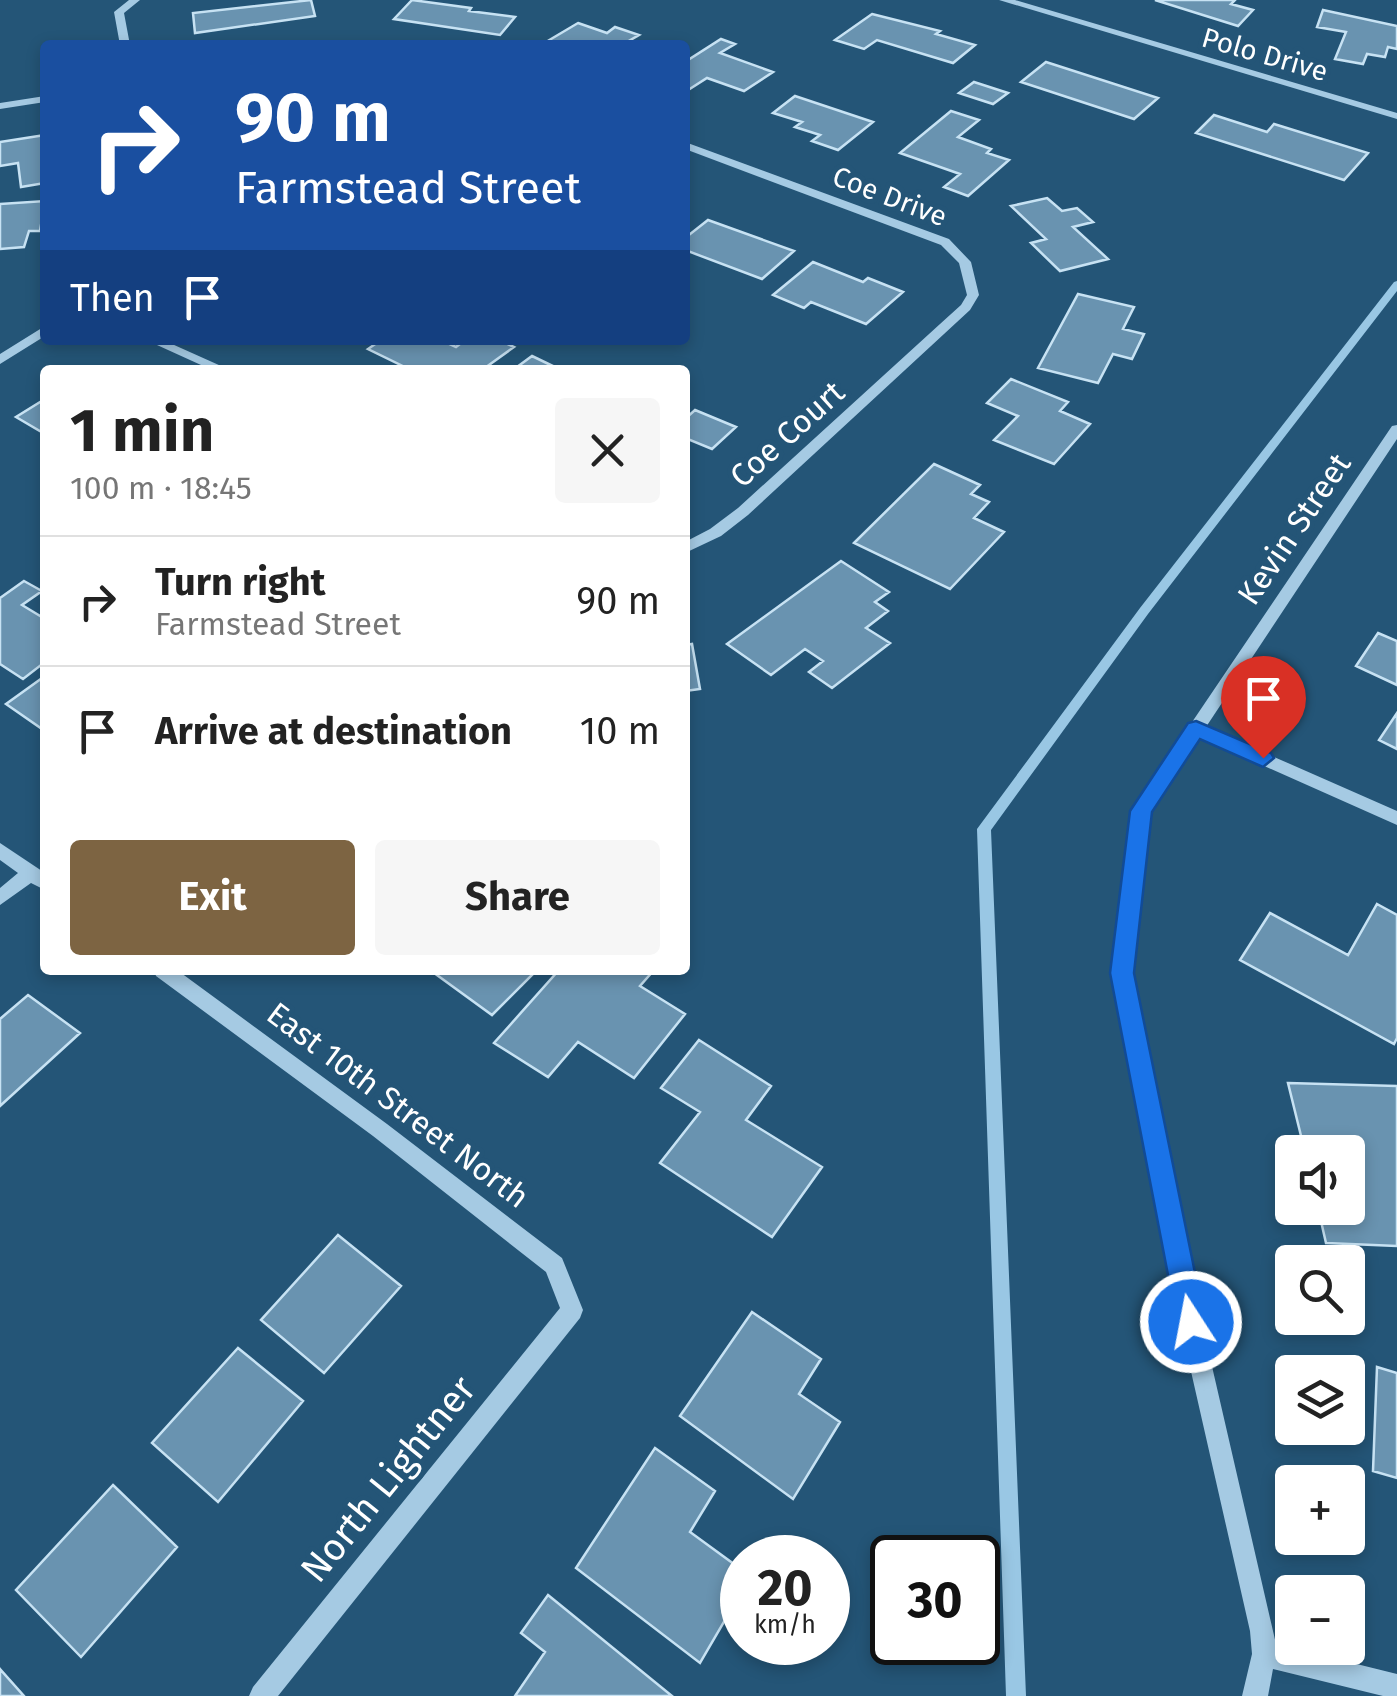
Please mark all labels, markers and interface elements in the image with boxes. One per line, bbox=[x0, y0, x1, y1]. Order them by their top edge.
street label: Polo Drive bbox=[1198, 21, 1332, 88]
text: 90 m bbox=[235, 76, 391, 160]
icon: right bbox=[70, 80, 200, 210]
street label: Coe Drive bbox=[828, 160, 952, 233]
text: Farmstead Street bbox=[235, 161, 581, 215]
icon: arrive bbox=[175, 270, 230, 325]
text: Then bbox=[70, 275, 155, 321]
street label: Coe Court bbox=[722, 373, 852, 495]
text: 1 min bbox=[70, 395, 214, 467]
button: close bbox=[555, 398, 660, 503]
street label: Kevin Street bbox=[1229, 446, 1359, 612]
text: 100 m · 18:45 bbox=[70, 469, 252, 507]
text: Turn right bbox=[155, 559, 325, 605]
icon: right bbox=[70, 574, 125, 629]
text: 90 m bbox=[576, 578, 660, 624]
text: Farmstead Street bbox=[155, 605, 401, 643]
pin bbox=[1221, 656, 1306, 759]
icon: arrive bbox=[1236, 671, 1291, 726]
icon: arrive bbox=[70, 704, 125, 759]
text: Arrive at destination bbox=[155, 708, 512, 754]
text: 10 m bbox=[580, 708, 660, 754]
button: Exit bbox=[70, 840, 355, 955]
button: Share bbox=[375, 840, 660, 955]
street label: East 10th Street North bbox=[260, 994, 536, 1216]
map controls bbox=[1275, 1135, 1365, 1665]
button: sound bbox=[1275, 1135, 1365, 1225]
button: search bbox=[1275, 1245, 1365, 1335]
position arrow bbox=[1139, 1270, 1243, 1374]
button: layers bbox=[1275, 1355, 1365, 1445]
street label: North Lightner bbox=[291, 1366, 485, 1591]
button: + bbox=[1275, 1465, 1365, 1555]
speed limit sign: 30 bbox=[870, 1535, 1000, 1665]
text: 20 bbox=[757, 1558, 813, 1618]
button: − bbox=[1275, 1575, 1365, 1665]
text: km/h bbox=[754, 1610, 816, 1640]

